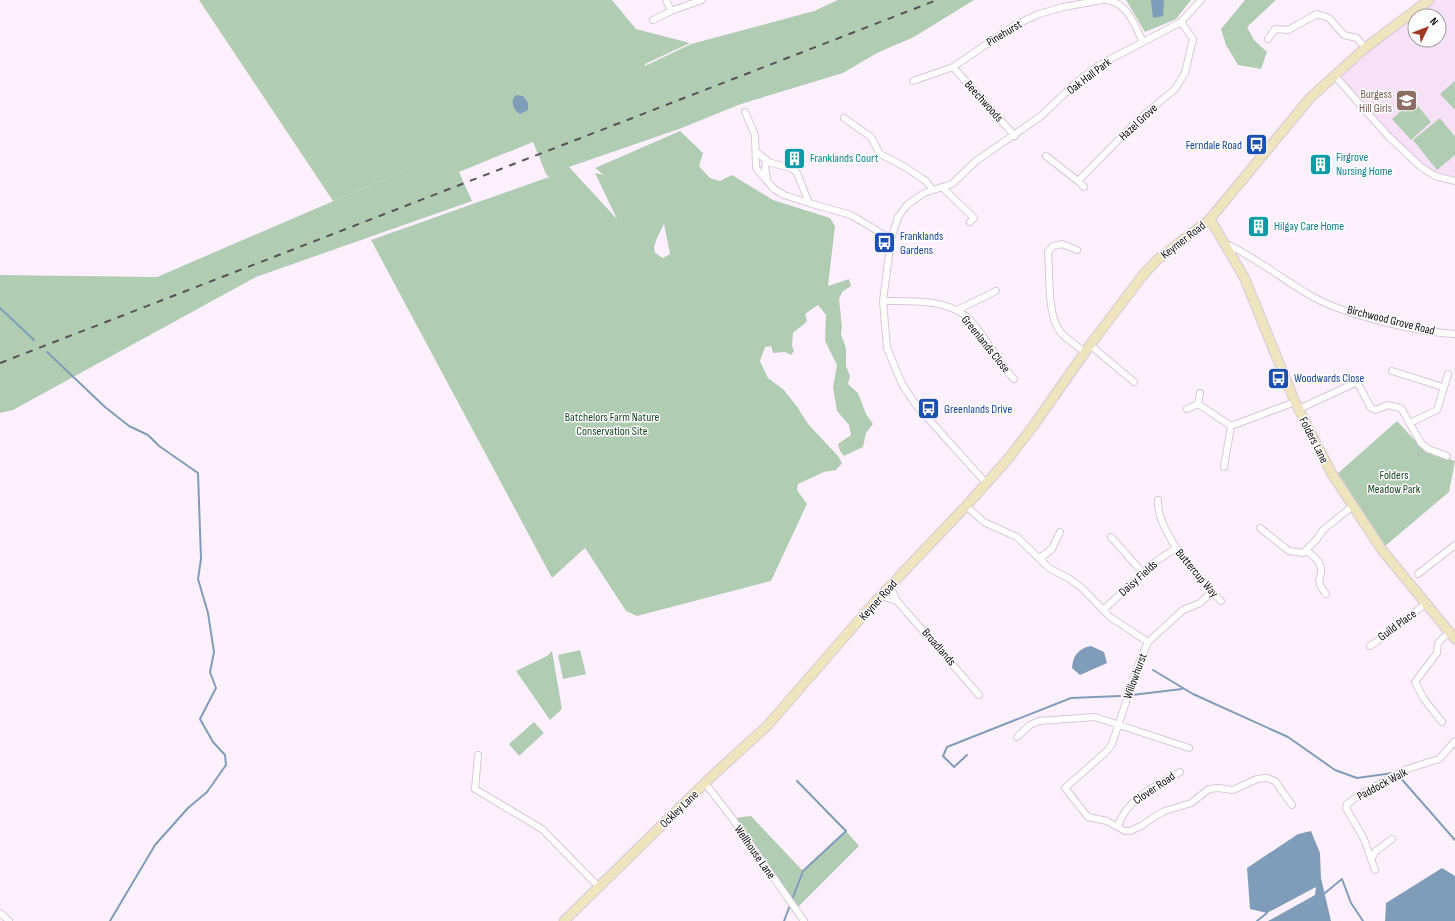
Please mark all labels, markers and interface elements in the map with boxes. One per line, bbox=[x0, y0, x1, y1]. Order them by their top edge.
north arrow bbox=[1407, 8, 1447, 48]
text: N bbox=[1427, 15, 1441, 28]
street label: Pinehurst bbox=[984, 17, 1025, 50]
street label: Oak Hall Park bbox=[1064, 55, 1115, 98]
street label: Beechwoods bbox=[961, 77, 1006, 125]
place label: Burgess Hill Girls bbox=[1359, 87, 1392, 116]
school or university icon: Burgess Hill Girls bbox=[1394, 88, 1420, 114]
street label: Hazel Grove bbox=[1116, 101, 1161, 144]
bus stop icon: Ferndale Road bbox=[1244, 132, 1270, 158]
place label: Ferndale Road bbox=[1186, 138, 1242, 153]
building icon: Franklands Court bbox=[782, 145, 808, 171]
place label: Firgrove Nursing Home bbox=[1336, 150, 1393, 179]
place label: Franklands Court bbox=[810, 151, 879, 166]
building icon: Firgrove Nursing Home bbox=[1307, 151, 1333, 177]
building icon: Hilgay Care Home bbox=[1246, 213, 1272, 239]
street label: Keymer Road bbox=[1158, 218, 1209, 262]
place label: Hilgay Care Home bbox=[1274, 219, 1344, 234]
place label: Franklands Gardens bbox=[900, 229, 943, 258]
bus stop icon: Franklands Gardens bbox=[871, 230, 897, 256]
street label: Birchwood Grove Road bbox=[1346, 302, 1436, 339]
street label: Greenlands Close bbox=[958, 313, 1013, 376]
bus stop icon: Woodwards Close bbox=[1266, 365, 1292, 391]
place label: Woodwards Close bbox=[1294, 371, 1365, 386]
bus stop icon: Greenlands Drive bbox=[916, 396, 942, 422]
place label: Greenlands Drive bbox=[944, 402, 1012, 417]
park label: Batchelors Farm Nature Conservation Site bbox=[565, 410, 659, 439]
street label: Folders Lane bbox=[1296, 415, 1332, 466]
park label: Folders Meadow Park bbox=[1368, 468, 1421, 497]
street label: Buttercup Way bbox=[1172, 546, 1222, 601]
street label: Daisy Fields bbox=[1116, 557, 1161, 600]
street label: Keyner Road bbox=[856, 577, 901, 624]
street label: Guild Place bbox=[1375, 606, 1420, 644]
street label: Broadlands bbox=[918, 626, 959, 669]
street label: Willowhurst bbox=[1120, 651, 1151, 701]
street label: Paddock Walk bbox=[1355, 765, 1410, 804]
street label: Clover Road bbox=[1130, 769, 1178, 808]
street label: Ockley Lane bbox=[657, 787, 702, 831]
street label: Wellhouse Lane bbox=[731, 823, 779, 882]

